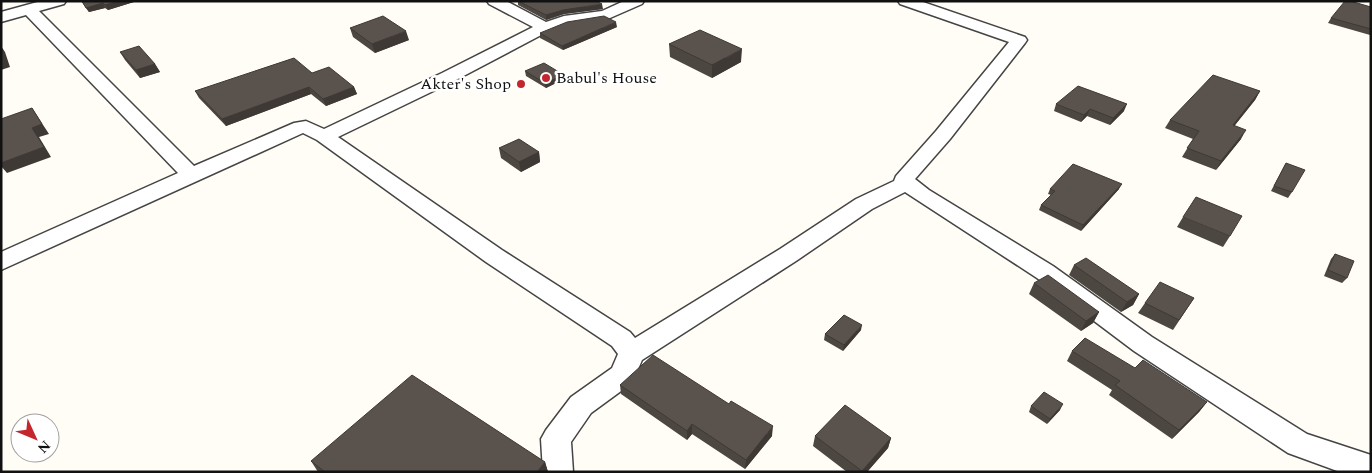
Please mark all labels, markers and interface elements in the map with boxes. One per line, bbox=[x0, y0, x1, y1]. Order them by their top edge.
place label: Babul's House bbox=[556, 66, 657, 90]
place label: Akter's Shop bbox=[420, 72, 511, 96]
marker: Babul's House bbox=[540, 72, 552, 84]
marker: Akter's Shop bbox=[515, 78, 527, 90]
north arrow bbox=[10, 413, 60, 463]
text: N bbox=[32, 435, 56, 458]

